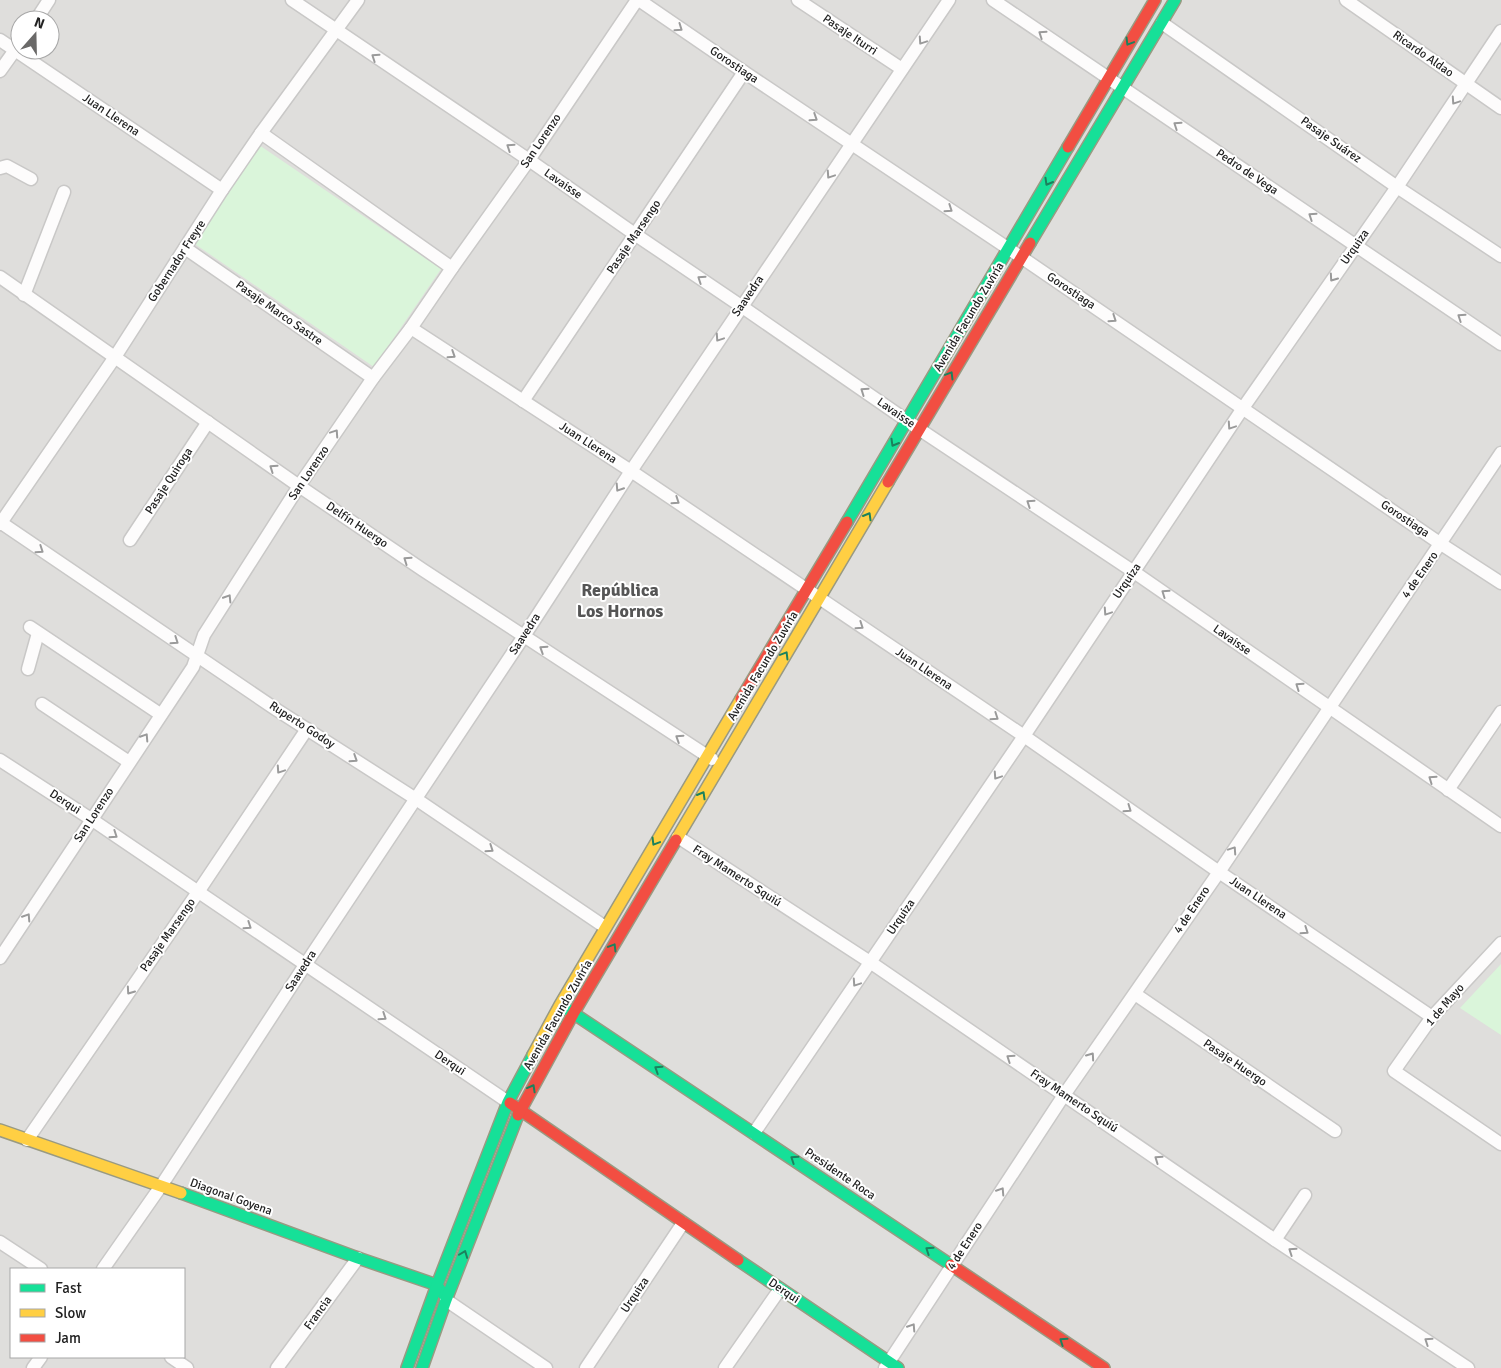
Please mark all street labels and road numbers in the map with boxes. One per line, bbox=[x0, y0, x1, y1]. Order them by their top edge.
street label: Pasaje Iturri bbox=[820, 11, 880, 59]
street label: Ricardo Aldao bbox=[1390, 27, 1456, 81]
street label: Gorostiaga bbox=[707, 43, 761, 87]
street label: Juan Llerena bbox=[80, 90, 142, 140]
street label: San Lorenzo bbox=[517, 111, 565, 171]
street label: Pasaje Suárez bbox=[1298, 114, 1364, 166]
street label: Pedro de Vega bbox=[1213, 146, 1281, 198]
street label: Lavaisse bbox=[541, 165, 585, 203]
street label: Pasaje Marsengo bbox=[604, 197, 664, 277]
street label: Gobernador Freyre bbox=[145, 217, 209, 305]
street label: Urquiza bbox=[1337, 226, 1373, 268]
street label: Avenida Facundo Zuviría bbox=[930, 260, 1008, 374]
street label: Gorostiaga bbox=[1044, 269, 1098, 313]
street label: Saavedra bbox=[729, 272, 767, 320]
street label: Pasaje Marco Sastre bbox=[233, 277, 325, 349]
street label: Lavaisse bbox=[874, 394, 918, 432]
street label: Juan Llerena bbox=[556, 419, 620, 467]
street label: San Lorenzo bbox=[285, 443, 333, 503]
street label: Pasaje Quiroga bbox=[142, 445, 196, 517]
street label: Gorostiaga bbox=[1378, 497, 1432, 541]
street label: Delfín Huergo bbox=[323, 499, 391, 551]
street label: 4 de Enero bbox=[1398, 549, 1442, 601]
street label: Urquiza bbox=[1110, 560, 1144, 602]
street label: Avenida Facundo Zuviría bbox=[724, 609, 802, 723]
street label: Saavedra bbox=[506, 610, 544, 658]
street label: Lavaisse bbox=[1210, 621, 1254, 659]
street label: Juan Llerena bbox=[893, 644, 955, 694]
street label: Ruperto Godoy bbox=[266, 698, 338, 752]
street label: San Lorenzo bbox=[71, 785, 117, 845]
street label: Derqui bbox=[47, 786, 83, 818]
street label: Fray Mamerto Squiú bbox=[690, 842, 784, 910]
street label: Juan Llerena bbox=[1227, 873, 1289, 923]
street label: 4 de Enero bbox=[1171, 883, 1213, 937]
street label: Pasaje Marsengo bbox=[137, 895, 199, 975]
street label: Urquiza bbox=[884, 896, 918, 938]
street label: Saavedra bbox=[282, 947, 320, 995]
street label: Avenida Facundo Zuviría bbox=[520, 957, 596, 1073]
street label: 1 de Mayo bbox=[1422, 981, 1468, 1029]
street label: Pasaje Huergo bbox=[1200, 1036, 1270, 1090]
street label: Derqui bbox=[432, 1047, 468, 1079]
street label: Fray Mamerto Squiú bbox=[1027, 1066, 1121, 1136]
street label: Presidente Roca bbox=[802, 1145, 878, 1203]
street label: Diagonal Goyena bbox=[188, 1175, 274, 1219]
street label: 4 de Enero bbox=[944, 1219, 986, 1273]
street label: Urquiza bbox=[618, 1274, 652, 1316]
street label: Derqui bbox=[766, 1275, 802, 1307]
street label: Francia bbox=[301, 1293, 335, 1333]

